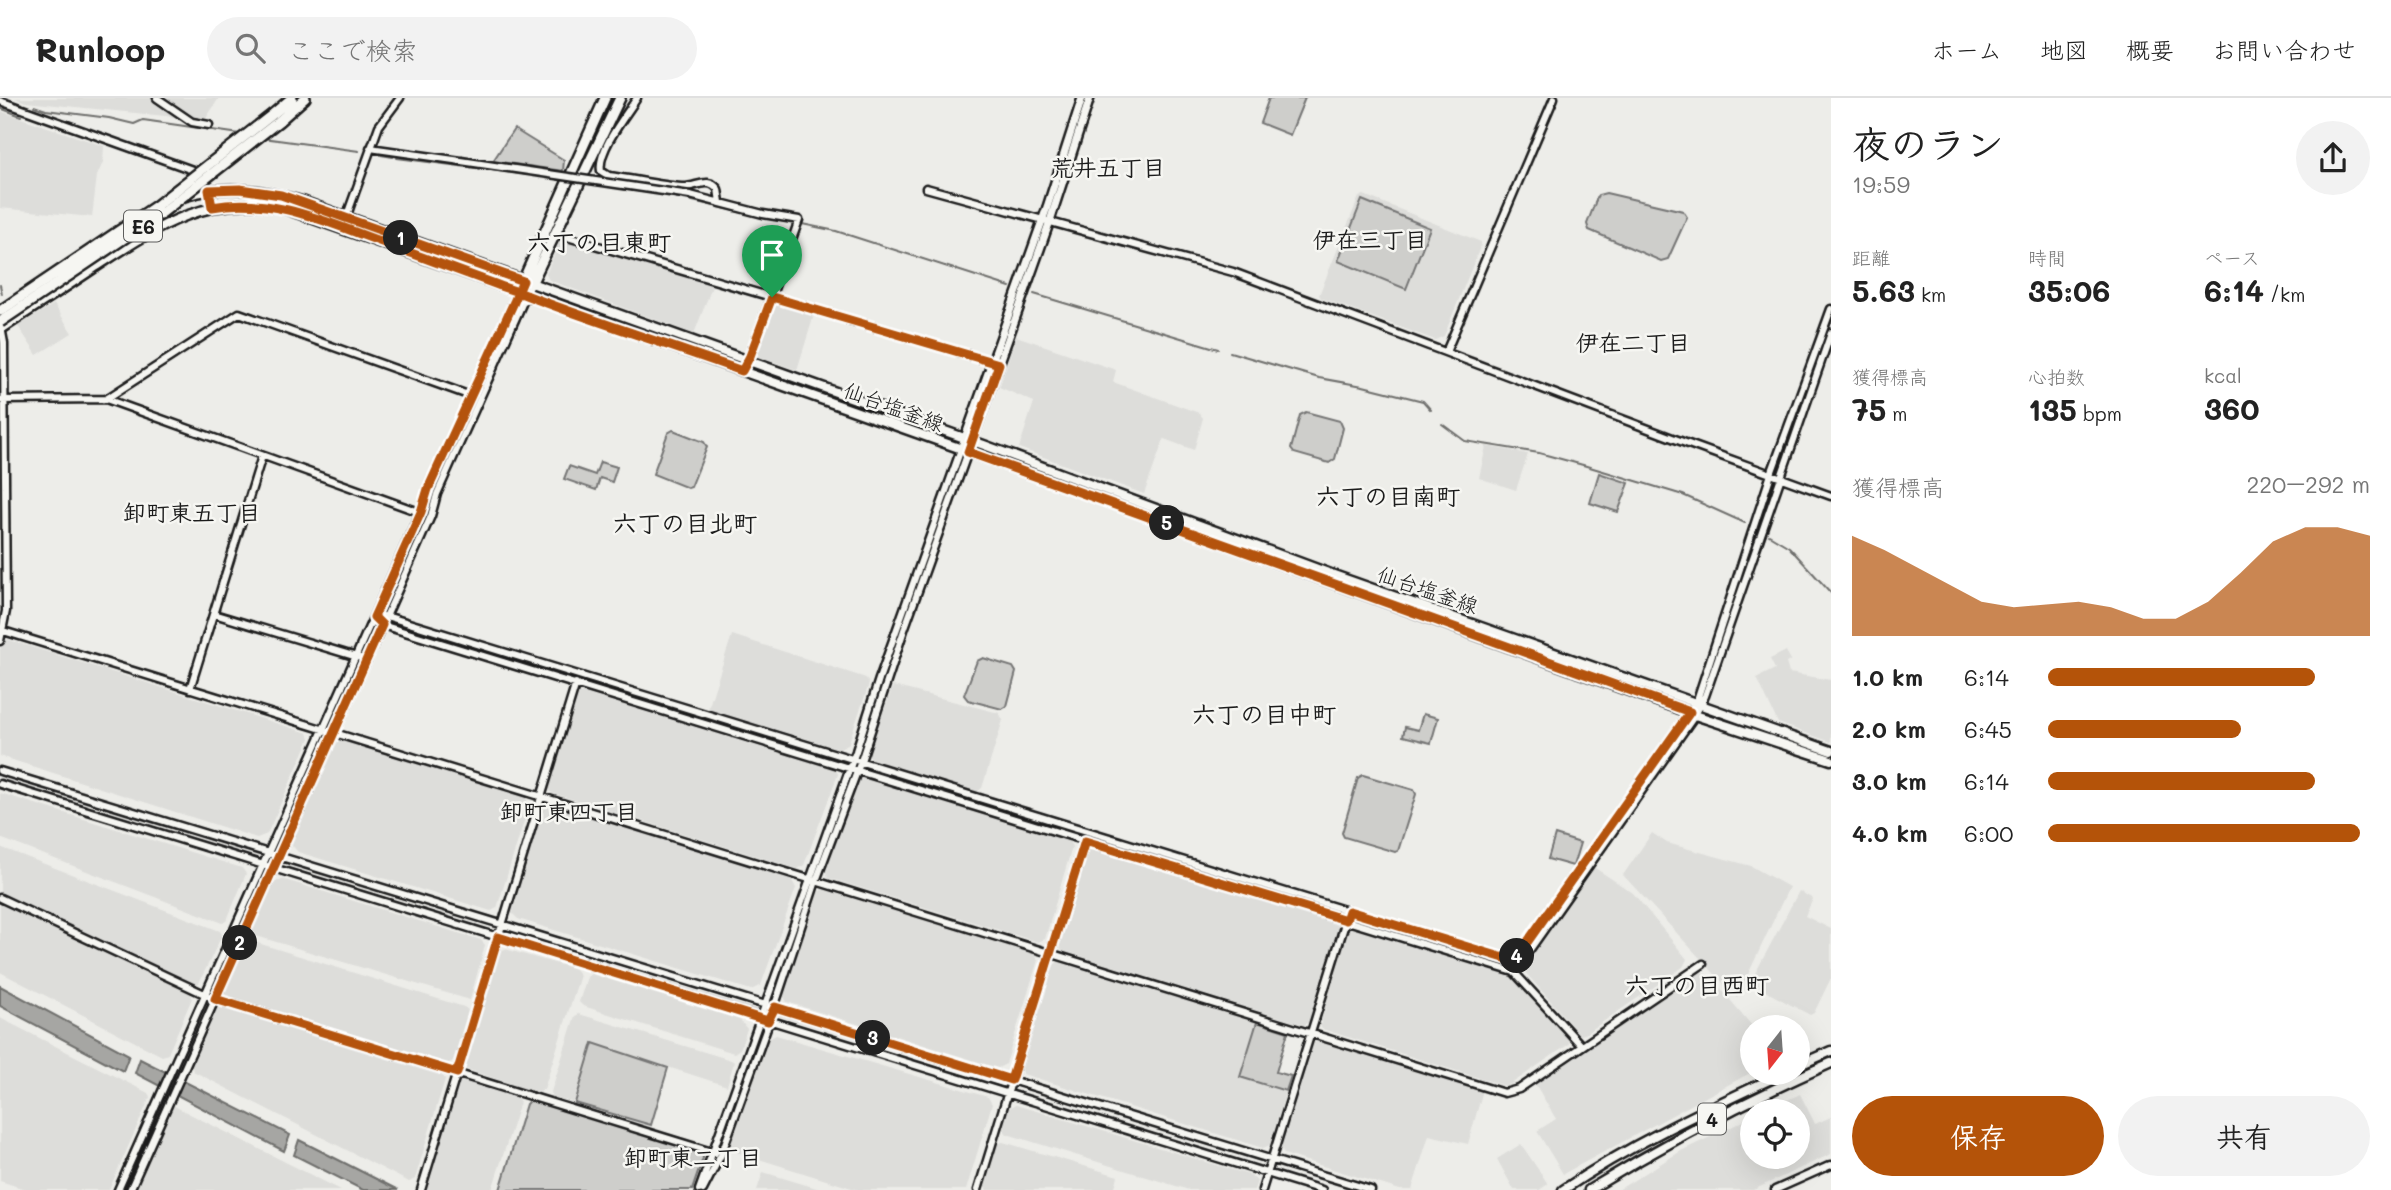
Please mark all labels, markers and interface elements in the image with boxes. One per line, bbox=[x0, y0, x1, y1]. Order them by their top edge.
search box bbox=[207, 17, 697, 80]
text: Runloop bbox=[35, 27, 165, 70]
icon: search bbox=[231, 29, 269, 67]
text: ここで検索 bbox=[287, 33, 417, 67]
text: ホーム bbox=[1931, 34, 2002, 65]
text: 地図 bbox=[2040, 34, 2088, 65]
text: 概要 bbox=[2126, 34, 2174, 65]
text: お問い合わせ bbox=[2212, 34, 2356, 65]
text: 夜のラン bbox=[1852, 118, 2004, 168]
button: share bbox=[2296, 121, 2370, 195]
district label: 荒井五丁目 bbox=[1051, 152, 1166, 182]
text: 19:59 bbox=[1852, 169, 1910, 199]
road number: E6 bbox=[124, 210, 162, 242]
pin: 1 bbox=[384, 220, 418, 256]
district label: 伊在三丁目 bbox=[1313, 224, 1428, 254]
text: 1 bbox=[396, 225, 405, 250]
pin bbox=[742, 225, 802, 297]
district label: 六丁の目東町 bbox=[527, 226, 671, 257]
icon: arrive bbox=[753, 236, 791, 274]
text: 距離 bbox=[1852, 245, 1890, 270]
text: 時間 bbox=[2028, 245, 2066, 270]
text: ペース bbox=[2204, 245, 2260, 270]
text: 5.63 bbox=[1852, 270, 1915, 310]
text: 35:06 bbox=[2028, 270, 2110, 310]
text: 6:14 bbox=[2204, 270, 2264, 310]
text: km bbox=[1915, 282, 1946, 307]
text: /km bbox=[2264, 282, 2305, 307]
district label: 伊在二丁目 bbox=[1576, 327, 1691, 357]
text: kcal bbox=[2204, 363, 2242, 388]
text: 獲得標高 bbox=[1852, 364, 1928, 389]
text: 心拍数 bbox=[2028, 364, 2085, 389]
street label: 仙台塩釜線 bbox=[840, 375, 948, 437]
text: 360 bbox=[2204, 388, 2259, 428]
text: 75 bbox=[1852, 389, 1886, 429]
text: 135 bbox=[2028, 389, 2077, 429]
text: m bbox=[1886, 401, 1907, 426]
text: bpm bbox=[2077, 401, 2122, 426]
text: 220–292 m bbox=[2246, 469, 2370, 499]
text: 獲得標高 bbox=[1852, 472, 1944, 502]
district label: 六丁の目南町 bbox=[1316, 480, 1460, 511]
district label: 卸町東五丁目 bbox=[123, 497, 261, 527]
pin: 5 bbox=[1150, 506, 1184, 540]
district label: 六丁の目北町 bbox=[613, 507, 757, 538]
text: 5 bbox=[1161, 510, 1172, 535]
street label: 仙台塩釜線 bbox=[1374, 559, 1482, 619]
text: 1.0 km bbox=[1852, 662, 1923, 692]
text: 6:14 bbox=[1964, 662, 2009, 692]
district label: 六丁の目中町 bbox=[1192, 698, 1336, 729]
text: 2.0 km bbox=[1852, 714, 1926, 744]
text: 6:45 bbox=[1964, 714, 2012, 744]
text: 3.0 km bbox=[1852, 766, 1927, 796]
text: 6:14 bbox=[1964, 766, 2009, 796]
district label: 卸町東四丁目 bbox=[500, 796, 638, 826]
text: 4.0 km bbox=[1852, 818, 1927, 848]
text: 6:00 bbox=[1964, 818, 2013, 848]
pin: 2 bbox=[222, 926, 258, 960]
text: 2 bbox=[234, 930, 245, 955]
pin: 4 bbox=[1500, 938, 1534, 974]
text: 4 bbox=[1510, 943, 1523, 968]
district label: 六丁の目西町 bbox=[1625, 969, 1769, 1000]
north arrow bbox=[1740, 1015, 1810, 1085]
map controls bbox=[1740, 1015, 1810, 1169]
pin: 3 bbox=[856, 1020, 890, 1056]
text: 3 bbox=[867, 1025, 878, 1050]
button: 保存 bbox=[1852, 1096, 2104, 1176]
button: 共有 bbox=[2118, 1096, 2370, 1176]
button: locate bbox=[1740, 1099, 1810, 1169]
road number: 4 bbox=[1698, 1104, 1726, 1134]
district label: 卸町東二丁目 bbox=[624, 1142, 762, 1172]

